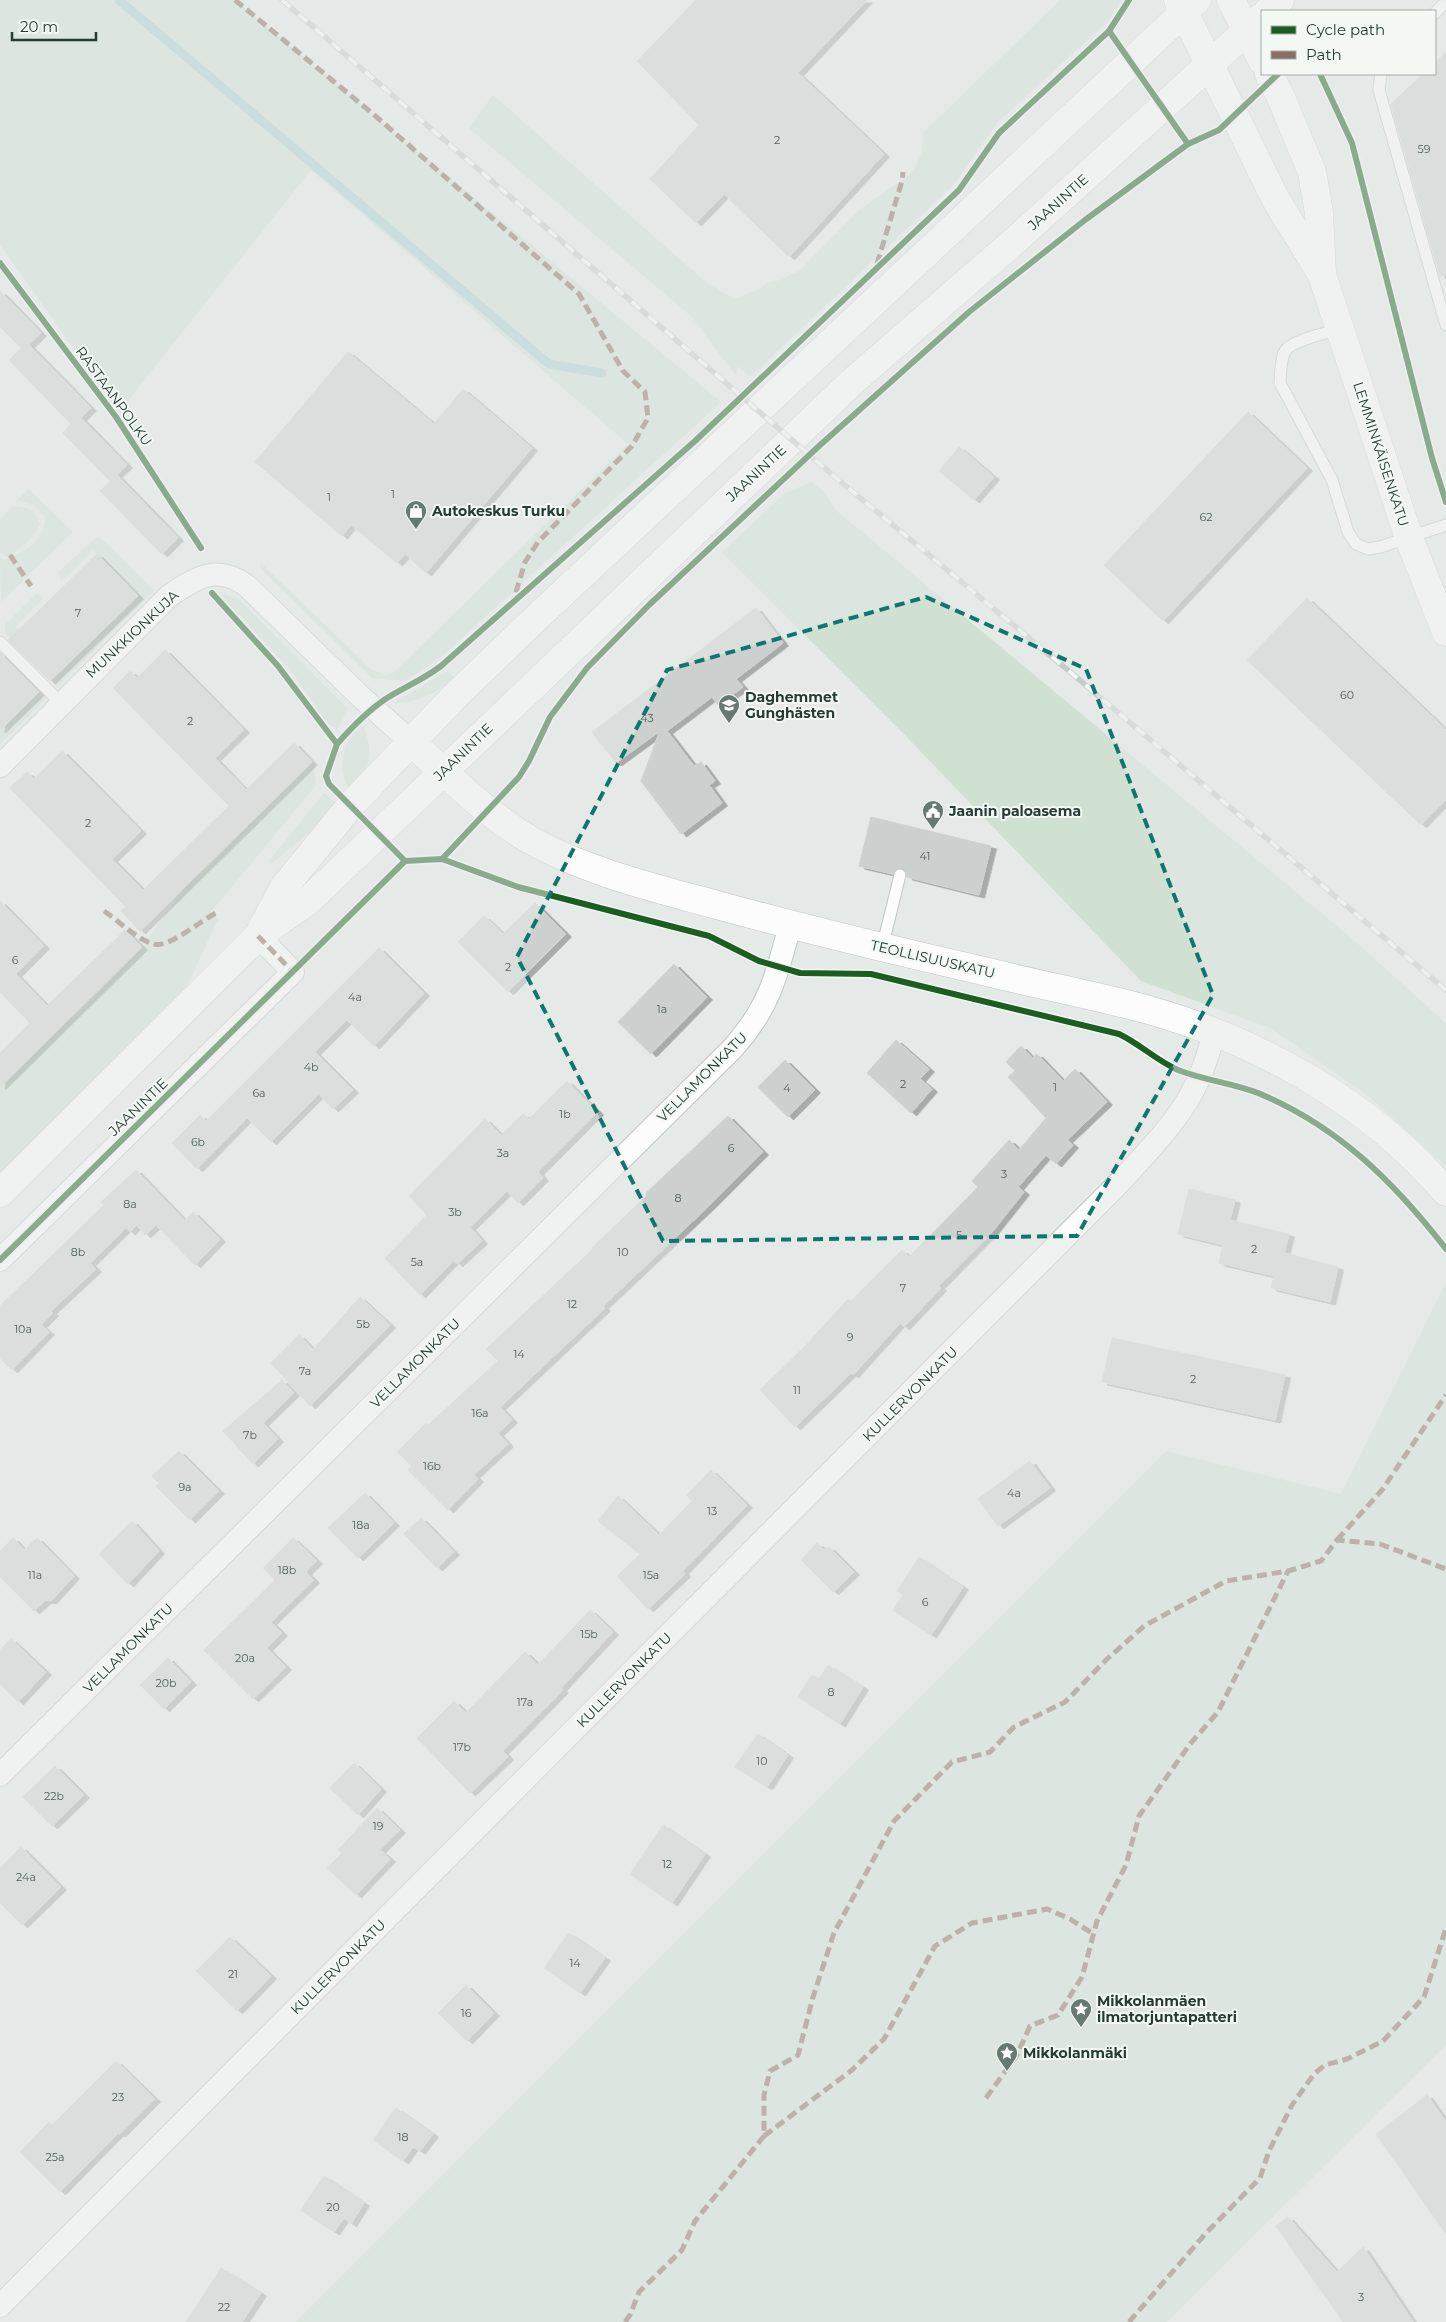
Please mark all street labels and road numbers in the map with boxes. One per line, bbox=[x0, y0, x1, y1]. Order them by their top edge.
street label: JAANINTIE bbox=[1023, 170, 1092, 235]
street label: RASTAANPOLKU bbox=[72, 343, 156, 449]
street label: LEMMINKÄISENKATU bbox=[1349, 379, 1413, 529]
street label: JAANINTIE bbox=[721, 441, 790, 506]
street label: MUNKKIONKUJA bbox=[82, 586, 183, 682]
street label: JAANINTIE bbox=[429, 719, 496, 785]
street label: TEOLLISUUSKATU bbox=[869, 936, 997, 982]
street label: VELLAMONKATU bbox=[653, 1028, 751, 1126]
street label: JAANINTIE bbox=[104, 1074, 171, 1140]
street label: VELLAMONKATU bbox=[366, 1314, 464, 1412]
street label: KULLERVONKATU bbox=[859, 1343, 961, 1445]
street label: VELLAMONKATU bbox=[79, 1599, 177, 1697]
street label: KULLERVONKATU bbox=[573, 1629, 675, 1731]
street label: KULLERVONKATU bbox=[287, 1916, 389, 2018]

